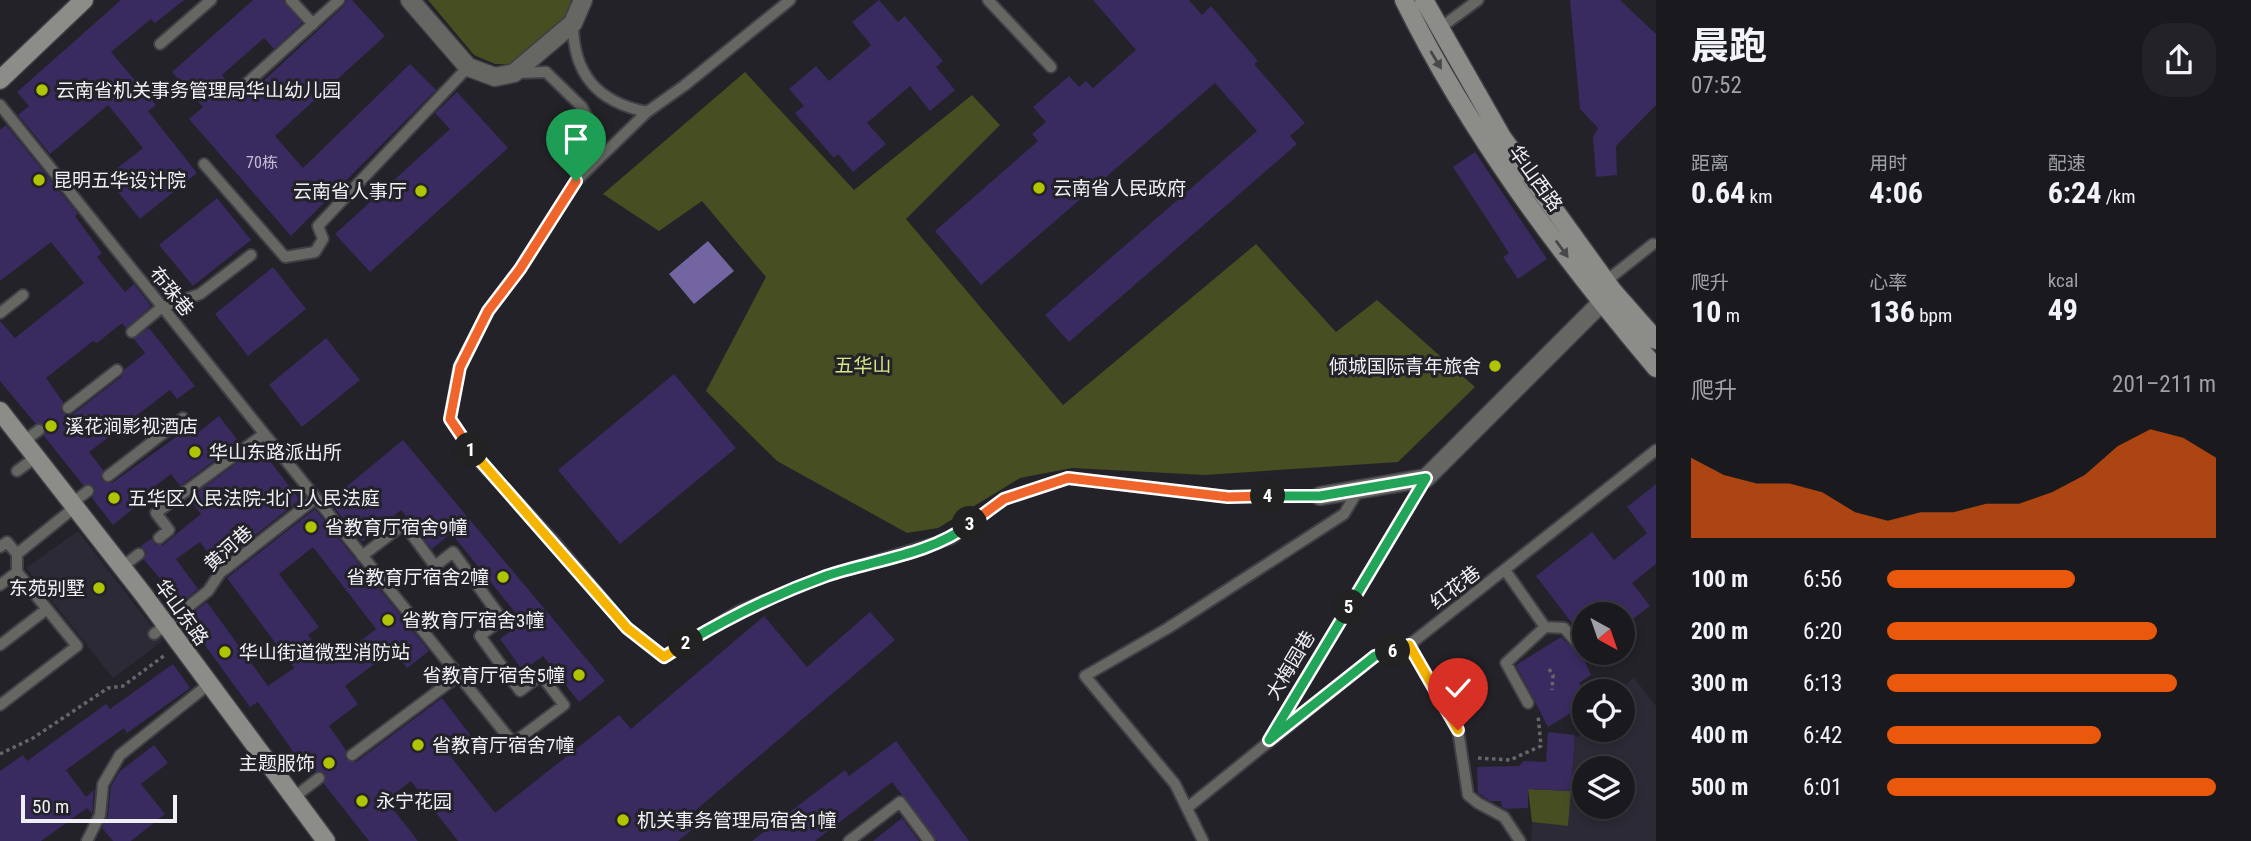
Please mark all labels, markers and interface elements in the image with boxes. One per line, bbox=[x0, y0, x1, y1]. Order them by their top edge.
button: share bbox=[2142, 23, 2216, 97]
text: 晨跑 bbox=[1691, 24, 1767, 68]
one-way arrow bbox=[1430, 51, 1442, 70]
text: 07:52 bbox=[1691, 72, 1742, 99]
place label: 云南省机关事务管理局华山幼儿园 bbox=[56, 79, 341, 102]
marker: 云南省机关事务管理局华山幼儿园 bbox=[34, 82, 50, 98]
pin bbox=[546, 109, 606, 181]
icon: arrive bbox=[557, 120, 595, 158]
street label: 华山西路 bbox=[1504, 141, 1567, 216]
text: 距离 bbox=[1691, 152, 1729, 175]
text: 用时 bbox=[1869, 152, 1907, 175]
text: 配速 bbox=[2048, 152, 2086, 175]
house number: 70栋 bbox=[246, 153, 278, 172]
place label: 昆明五华设计院 bbox=[53, 169, 186, 192]
marker: 昆明五华设计院 bbox=[31, 172, 47, 188]
text: 0.64 bbox=[1691, 175, 1745, 210]
text: 4:06 bbox=[1869, 175, 1923, 210]
text: 6:24 bbox=[2048, 175, 2101, 210]
place label: 云南省人民政府 bbox=[1053, 177, 1186, 200]
place label: 云南省人事厅 bbox=[293, 180, 407, 203]
marker: 云南省人民政府 bbox=[1031, 180, 1047, 196]
marker: 云南省人事厅 bbox=[413, 183, 429, 199]
text: km bbox=[1745, 185, 1772, 208]
text: /km bbox=[2101, 185, 2136, 208]
one-way arrow bbox=[1555, 240, 1569, 258]
street label: 布珠巷 bbox=[145, 262, 198, 321]
text: kcal bbox=[2048, 269, 2078, 292]
text: 爬升 bbox=[1691, 271, 1729, 294]
text: 心率 bbox=[1869, 271, 1907, 294]
text: 49 bbox=[2048, 292, 2078, 327]
text: 10 bbox=[1691, 294, 1721, 329]
text: 136 bbox=[1869, 294, 1915, 329]
text: m bbox=[1721, 304, 1740, 327]
text: bpm bbox=[1915, 304, 1952, 327]
park label: 五华山 bbox=[834, 354, 892, 377]
place label: 倾城国际青年旅舍 bbox=[1329, 355, 1481, 378]
marker: 倾城国际青年旅舍 bbox=[1487, 358, 1503, 374]
text: 201–211 m bbox=[2112, 371, 2216, 398]
text: 爬升 bbox=[1691, 377, 1737, 404]
place label: 溪花涧影视酒店 bbox=[65, 415, 198, 438]
marker: 溪花涧影视酒店 bbox=[43, 418, 59, 434]
pin: 1 bbox=[454, 433, 489, 468]
text: 1 bbox=[466, 438, 475, 461]
place label: 华山东路派出所 bbox=[209, 441, 342, 464]
marker: 华山东路派出所 bbox=[187, 444, 203, 460]
pin: 4 bbox=[1250, 478, 1286, 514]
text: 4 bbox=[1263, 484, 1272, 507]
place label: 五华区人民法院-北门人民法庭 bbox=[128, 487, 380, 510]
marker: 五华区人民法院-北门人民法庭 bbox=[106, 490, 122, 506]
pin: 3 bbox=[953, 506, 988, 542]
text: 3 bbox=[965, 512, 974, 535]
place label: 省教育厅宿舍9幢 bbox=[325, 516, 467, 539]
marker: 省教育厅宿舍9幢 bbox=[303, 519, 319, 535]
street label: 黄河巷 bbox=[199, 521, 257, 576]
street label: 红花巷 bbox=[1426, 561, 1485, 614]
place label: 省教育厅宿舍2幢 bbox=[347, 566, 489, 589]
text: 100 m bbox=[1691, 566, 1748, 593]
text: 6:56 bbox=[1803, 566, 1842, 593]
marker: 省教育厅宿舍2幢 bbox=[495, 569, 511, 585]
street label: 华山东路 bbox=[150, 575, 213, 650]
place label: 东苑别墅 bbox=[9, 577, 85, 600]
marker: 东苑别墅 bbox=[91, 580, 107, 596]
pin: 5 bbox=[1332, 590, 1366, 624]
text: 5 bbox=[1344, 595, 1353, 618]
north arrow bbox=[1572, 602, 1634, 665]
map controls bbox=[1572, 602, 1635, 819]
place label: 省教育厅宿舍3幢 bbox=[402, 609, 544, 632]
marker: 省教育厅宿舍3幢 bbox=[380, 612, 396, 628]
text: 200 m bbox=[1691, 618, 1748, 645]
text: 6:20 bbox=[1803, 618, 1842, 645]
pin: 2 bbox=[668, 626, 704, 660]
street label: 大梅园巷 bbox=[1261, 627, 1320, 704]
text: 2 bbox=[681, 631, 690, 654]
pin: 6 bbox=[1376, 634, 1410, 668]
text: 6 bbox=[1388, 639, 1397, 662]
place label: 华山街道微型消防站 bbox=[239, 641, 410, 664]
marker: 华山街道微型消防站 bbox=[217, 644, 233, 660]
pin bbox=[1428, 658, 1488, 730]
place label: 省教育厅宿舍5幢 bbox=[423, 664, 565, 687]
marker: 省教育厅宿舍5幢 bbox=[571, 667, 587, 683]
icon: check bbox=[1439, 669, 1477, 707]
text: 300 m bbox=[1691, 670, 1748, 697]
text: 6:13 bbox=[1803, 670, 1842, 697]
button: locate bbox=[1572, 679, 1635, 742]
text: 400 m bbox=[1691, 722, 1748, 749]
text: 6:42 bbox=[1803, 722, 1842, 749]
place label: 省教育厅宿舍7幢 bbox=[432, 734, 574, 757]
marker: 省教育厅宿舍7幢 bbox=[410, 737, 426, 753]
place label: 主题服饰 bbox=[239, 752, 315, 775]
marker: 主题服饰 bbox=[321, 755, 337, 771]
button: layers bbox=[1572, 756, 1635, 819]
text: 500 m bbox=[1691, 774, 1748, 801]
text: 6:01 bbox=[1803, 774, 1842, 801]
place label: 永宁花园 bbox=[376, 790, 452, 813]
scale bar bbox=[21, 792, 177, 824]
marker: 永宁花园 bbox=[354, 793, 370, 809]
text: 50 m bbox=[32, 795, 69, 818]
place label: 机关事务管理局宿舍1幢 bbox=[637, 809, 836, 832]
marker: 机关事务管理局宿舍1幢 bbox=[615, 812, 631, 828]

